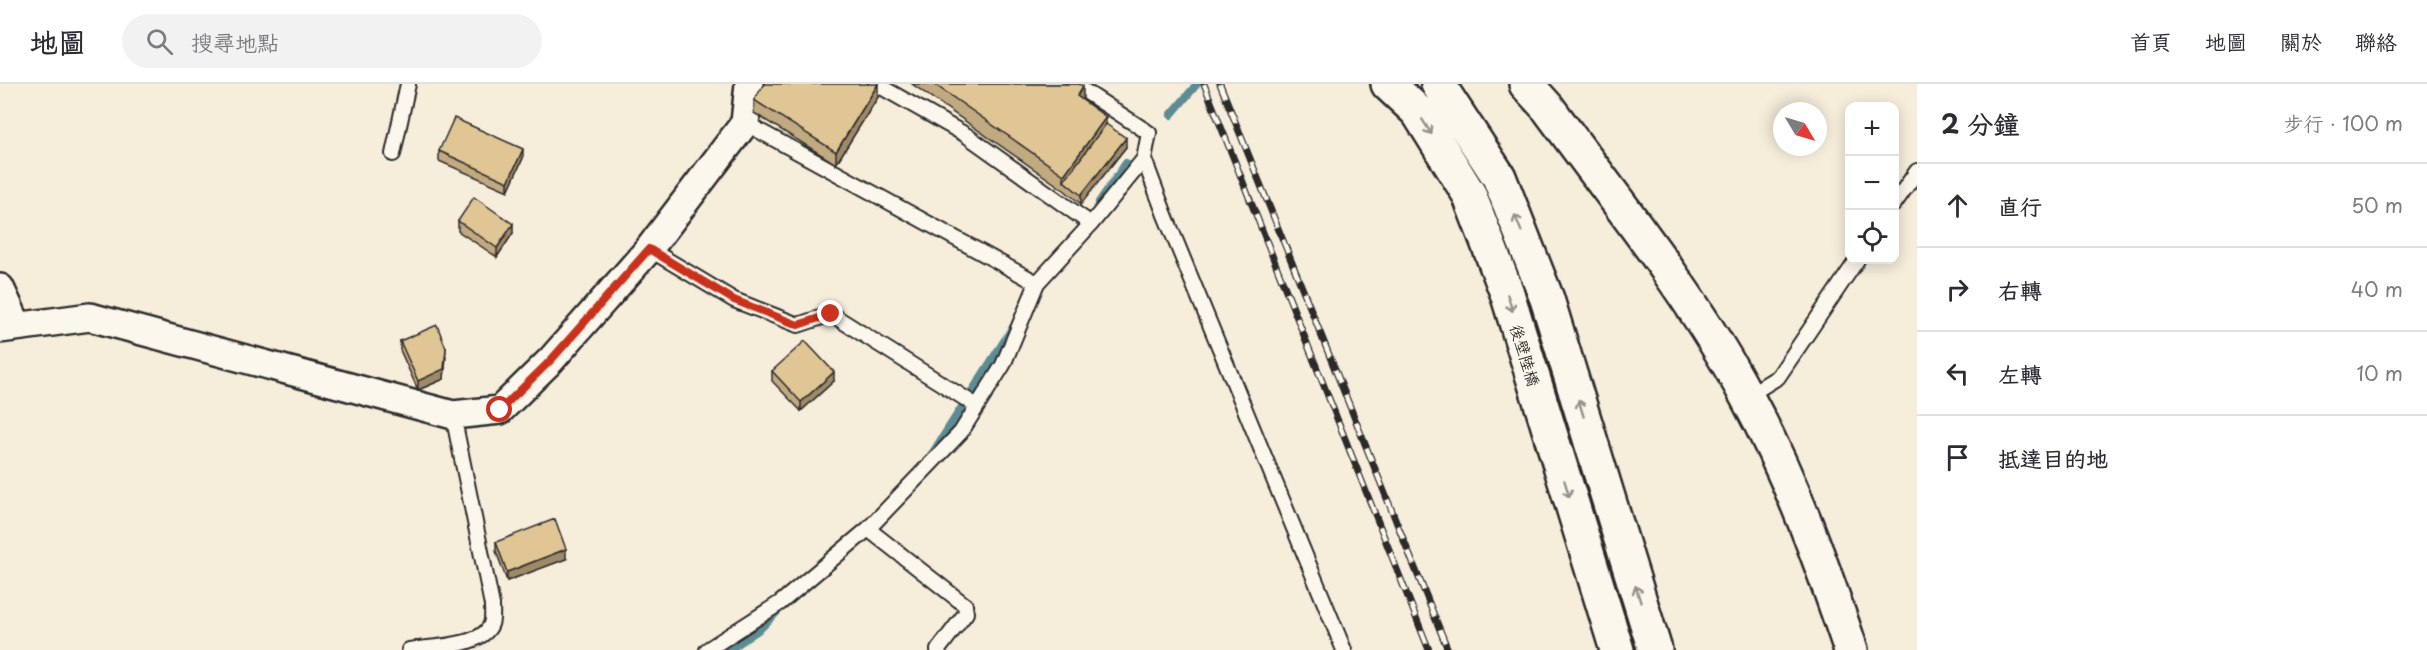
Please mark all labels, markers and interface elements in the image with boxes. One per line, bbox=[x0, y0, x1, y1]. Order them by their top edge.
search box bbox=[122, 14, 542, 68]
text: 地圖 bbox=[30, 20, 86, 63]
icon: search bbox=[143, 25, 176, 58]
text: 搜尋地點 bbox=[191, 25, 279, 58]
text: 首頁 bbox=[2130, 25, 2172, 57]
text: 地圖 bbox=[2205, 25, 2247, 57]
text: 關於 bbox=[2280, 25, 2322, 57]
text: 聯絡 bbox=[2355, 25, 2397, 57]
north arrow bbox=[1773, 102, 1827, 156]
map controls bbox=[1845, 102, 1899, 264]
button: + bbox=[1845, 102, 1899, 156]
text: 2 分鐘 bbox=[1941, 104, 2020, 143]
text: 步行 · 100 m bbox=[2284, 108, 2403, 138]
one-way arrow bbox=[1422, 118, 1434, 135]
button: − bbox=[1845, 156, 1899, 210]
icon: ahead bbox=[1941, 189, 1974, 222]
text: 直行 bbox=[1998, 189, 2042, 222]
text: 50 m bbox=[2351, 190, 2403, 220]
button: locate bbox=[1845, 210, 1899, 264]
one-way arrow bbox=[1511, 215, 1522, 233]
icon: right bbox=[1941, 273, 1974, 306]
text: 右轉 bbox=[1998, 273, 2042, 306]
text: 40 m bbox=[2351, 274, 2403, 304]
one-way arrow bbox=[1505, 293, 1516, 312]
route end bbox=[817, 300, 843, 326]
street label: 後壁陸橋 bbox=[1505, 321, 1547, 389]
icon: left bbox=[1941, 357, 1974, 390]
text: 左轉 bbox=[1998, 357, 2042, 390]
text: 10 m bbox=[2356, 358, 2403, 388]
route start bbox=[486, 396, 512, 422]
one-way arrow bbox=[1575, 399, 1586, 418]
icon: arrive bbox=[1941, 441, 1974, 474]
text: 抵達目的地 bbox=[1998, 441, 2108, 474]
one-way arrow bbox=[1563, 479, 1574, 498]
one-way arrow bbox=[1632, 585, 1643, 604]

